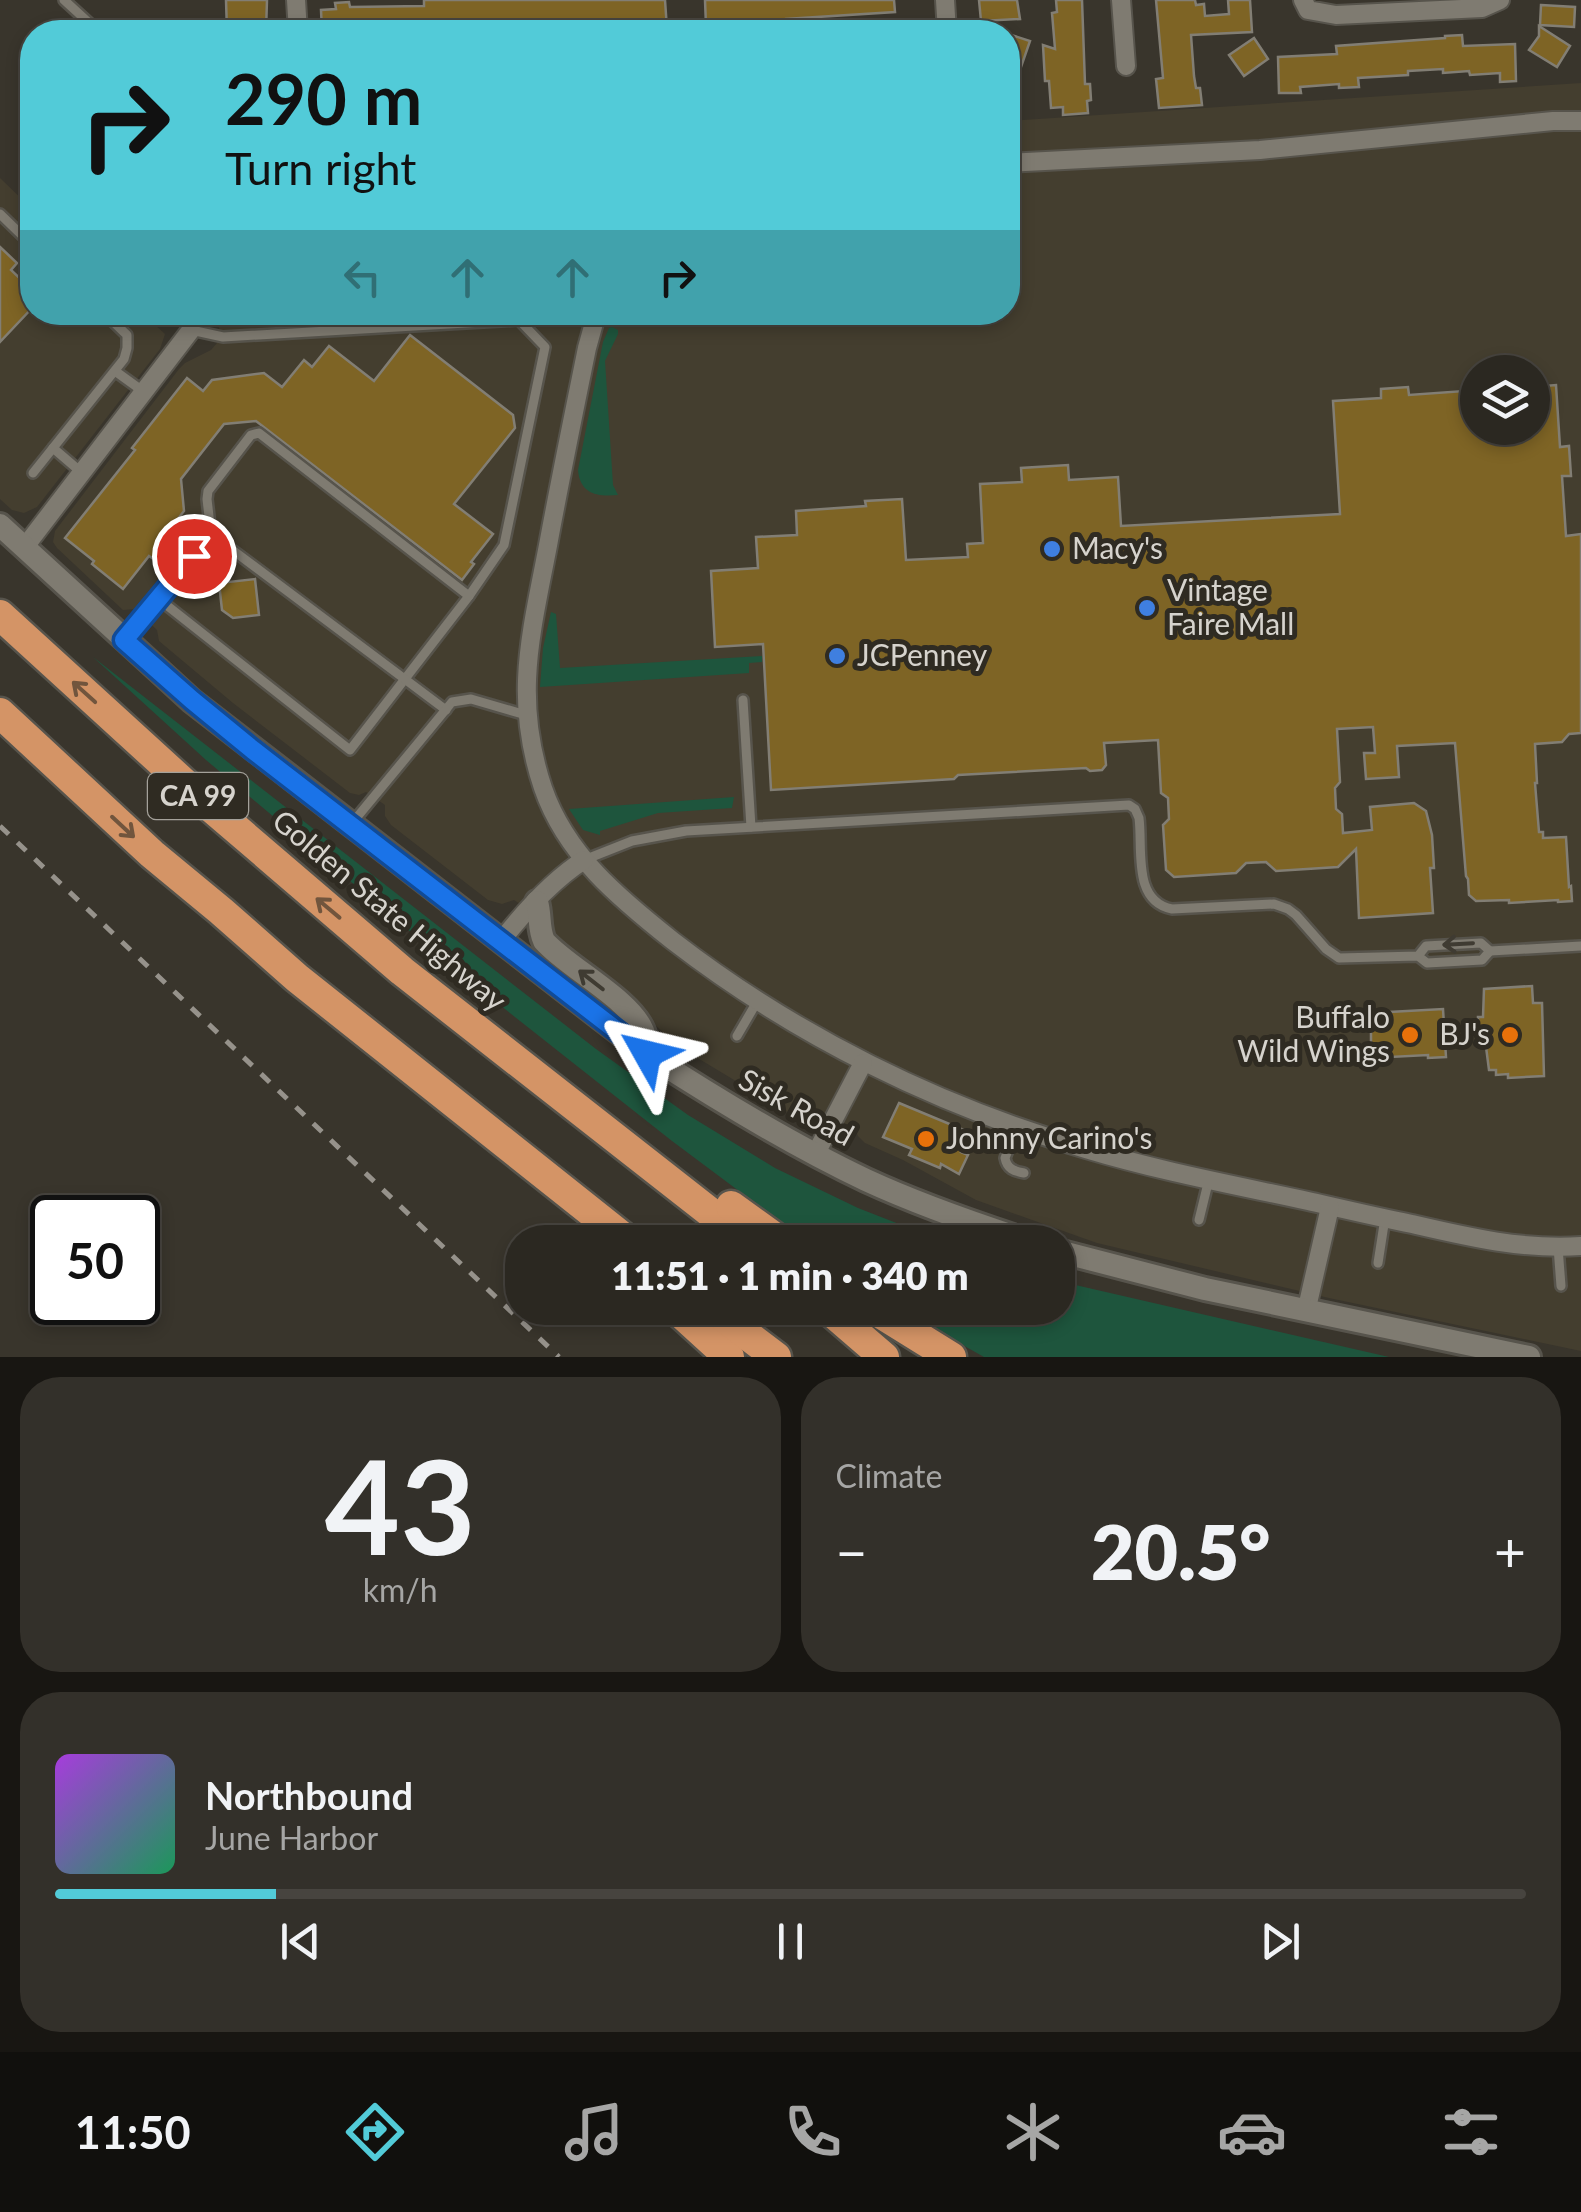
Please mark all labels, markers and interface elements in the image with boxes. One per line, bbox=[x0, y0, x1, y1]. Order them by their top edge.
text: 290 m bbox=[225, 56, 422, 140]
icon: right bbox=[60, 60, 190, 190]
text: Turn right bbox=[225, 141, 416, 195]
icon: left bbox=[335, 250, 390, 305]
icon: ahead bbox=[440, 250, 495, 305]
icon: ahead bbox=[545, 250, 600, 305]
icon: right bbox=[650, 250, 705, 305]
map controls bbox=[1460, 355, 1550, 445]
button: layers bbox=[1460, 355, 1550, 445]
pin bbox=[152, 514, 237, 599]
icon: arrive bbox=[167, 529, 222, 584]
place label: Macy's bbox=[1072, 529, 1163, 565]
marker: Macy's bbox=[1041, 538, 1063, 560]
place label: Vintage Faire Mall bbox=[1167, 571, 1294, 641]
marker: Vintage Faire Mall bbox=[1136, 597, 1158, 619]
place label: JCPenney bbox=[857, 636, 988, 672]
marker: JCPenney bbox=[826, 645, 848, 667]
one-way arrow bbox=[72, 681, 97, 704]
road number: CA 99 bbox=[148, 773, 248, 819]
street label: Golden State Highway bbox=[266, 801, 515, 1018]
one-way arrow bbox=[110, 815, 135, 838]
one-way arrow bbox=[315, 897, 341, 919]
one-way arrow bbox=[1442, 935, 1475, 954]
one-way arrow bbox=[578, 969, 605, 990]
place label: Buffalo Wild Wings bbox=[1237, 998, 1390, 1068]
position arrow bbox=[595, 1002, 699, 1106]
place label: BJ's bbox=[1439, 1015, 1490, 1051]
marker: Buffalo Wild Wings bbox=[1399, 1024, 1421, 1046]
marker: BJ's bbox=[1499, 1024, 1521, 1046]
street label: Sisk Road bbox=[733, 1060, 861, 1152]
place label: Johnny Carino's bbox=[946, 1119, 1152, 1155]
marker: Johnny Carino's bbox=[915, 1128, 937, 1150]
speed limit sign: 50 bbox=[30, 1195, 160, 1325]
text: 11:51 · 1 min · 340 m bbox=[611, 1252, 969, 1298]
text: 43 bbox=[325, 1427, 476, 1583]
text: Climate bbox=[836, 1456, 942, 1495]
text: 20.5° bbox=[1091, 1506, 1271, 1596]
text: − bbox=[836, 1518, 867, 1584]
text: + bbox=[1494, 1518, 1526, 1584]
text: km/h bbox=[363, 1570, 438, 1609]
text: Northbound bbox=[205, 1772, 413, 1818]
text: June Harbor bbox=[205, 1818, 378, 1857]
icon: previous bbox=[273, 1914, 328, 1969]
icon: pause bbox=[763, 1914, 818, 1969]
icon: next bbox=[1253, 1914, 1308, 1969]
icon: directions bbox=[340, 2097, 410, 2167]
icon: music bbox=[559, 2097, 629, 2167]
icon: phone bbox=[778, 2097, 848, 2167]
icon: climate bbox=[998, 2097, 1068, 2167]
icon: car bbox=[1217, 2097, 1287, 2167]
icon: filters bbox=[1436, 2097, 1506, 2167]
text: 11:50 bbox=[75, 2105, 191, 2159]

